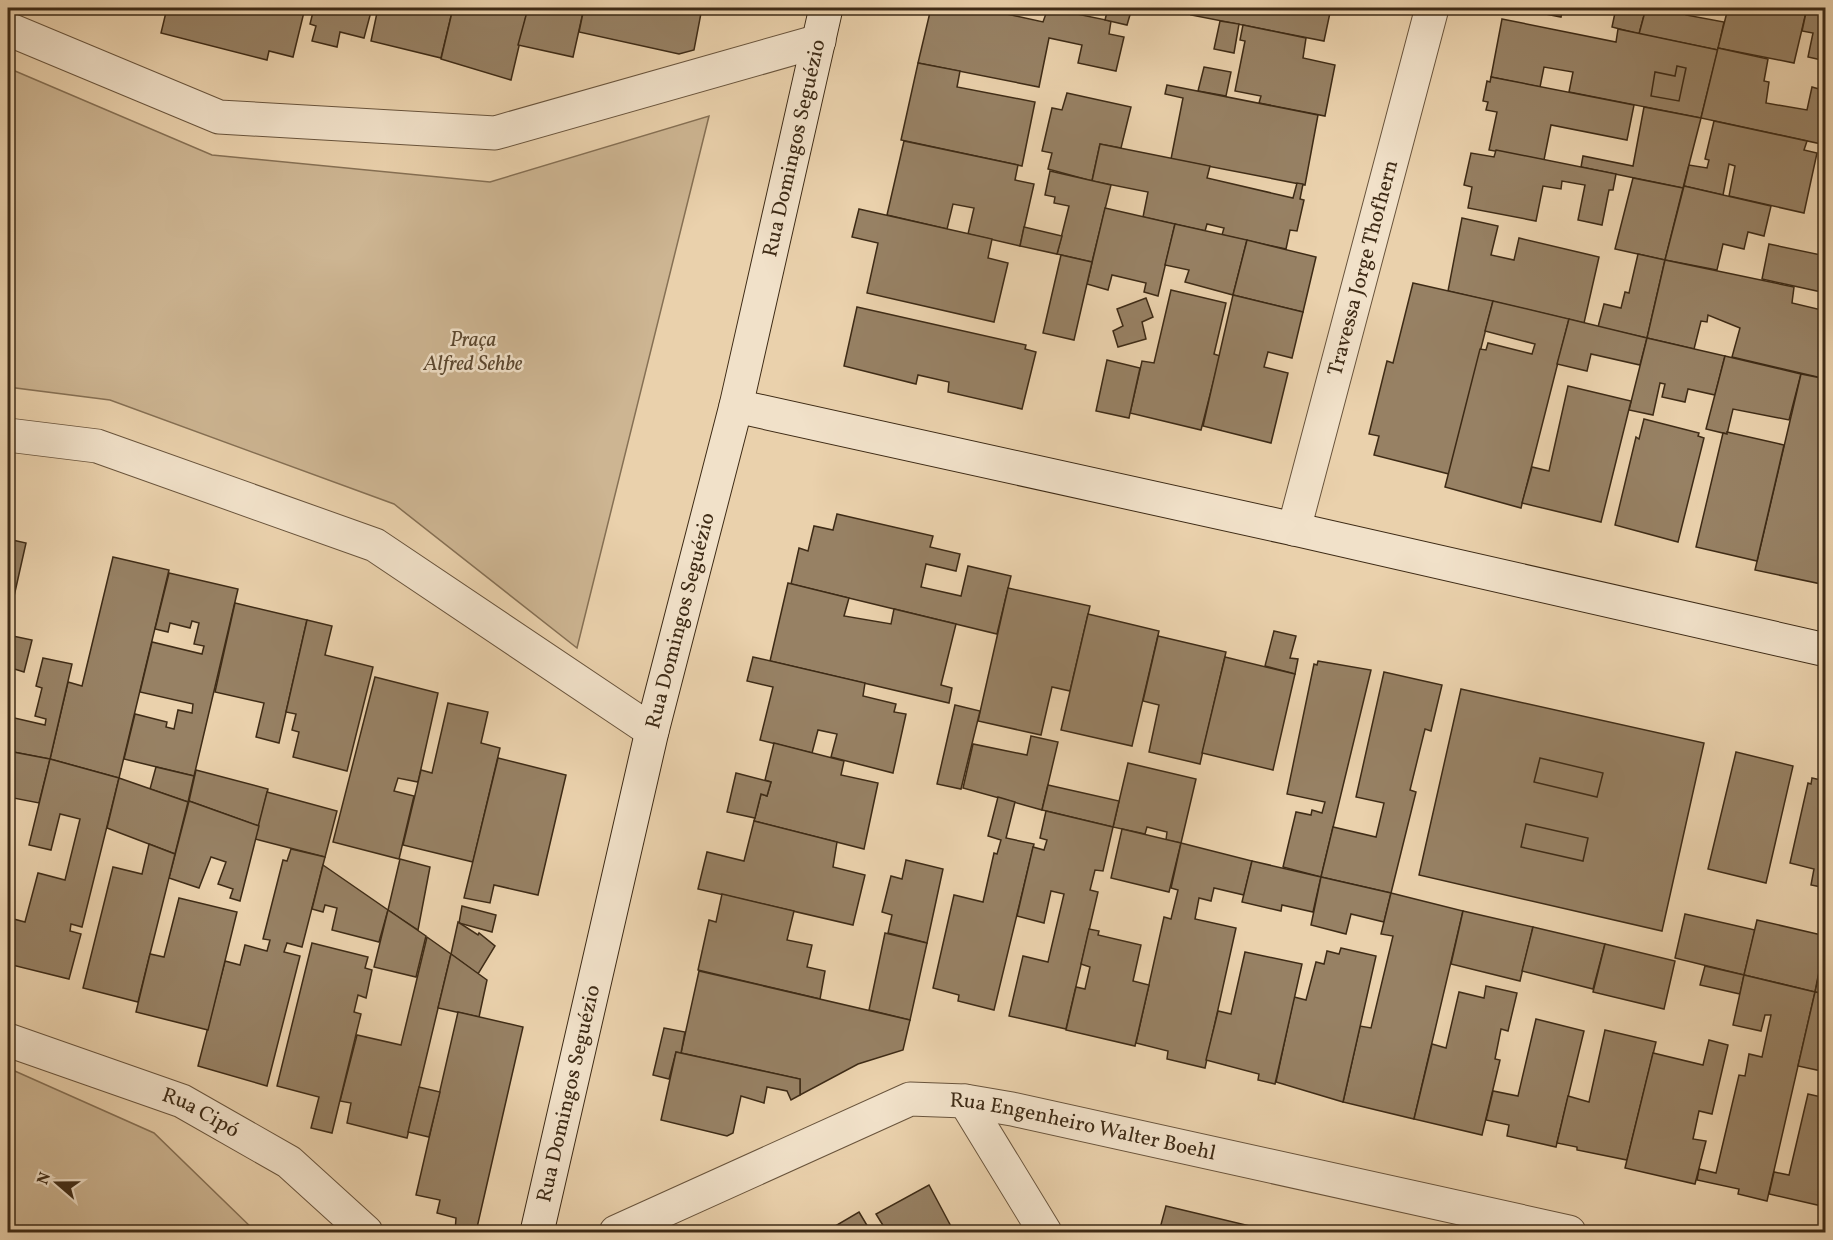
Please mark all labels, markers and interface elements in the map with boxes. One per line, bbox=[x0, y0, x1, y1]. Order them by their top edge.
street label: Rua Domingos Seguézio bbox=[756, 37, 833, 260]
street label: Travessa Jorge Thofhern bbox=[1321, 157, 1406, 379]
park label: Praça Alfred Sehbe bbox=[423, 326, 523, 379]
street label: Rua Domingos Seguézio bbox=[639, 509, 722, 732]
street label: Rua Domingos Seguézio bbox=[530, 982, 608, 1205]
street label: Rua Cipó bbox=[158, 1081, 245, 1145]
street label: Rua Engenheiro Walter Boehl bbox=[949, 1086, 1218, 1168]
north arrow bbox=[27, 1153, 87, 1213]
text: N bbox=[32, 1169, 57, 1188]

